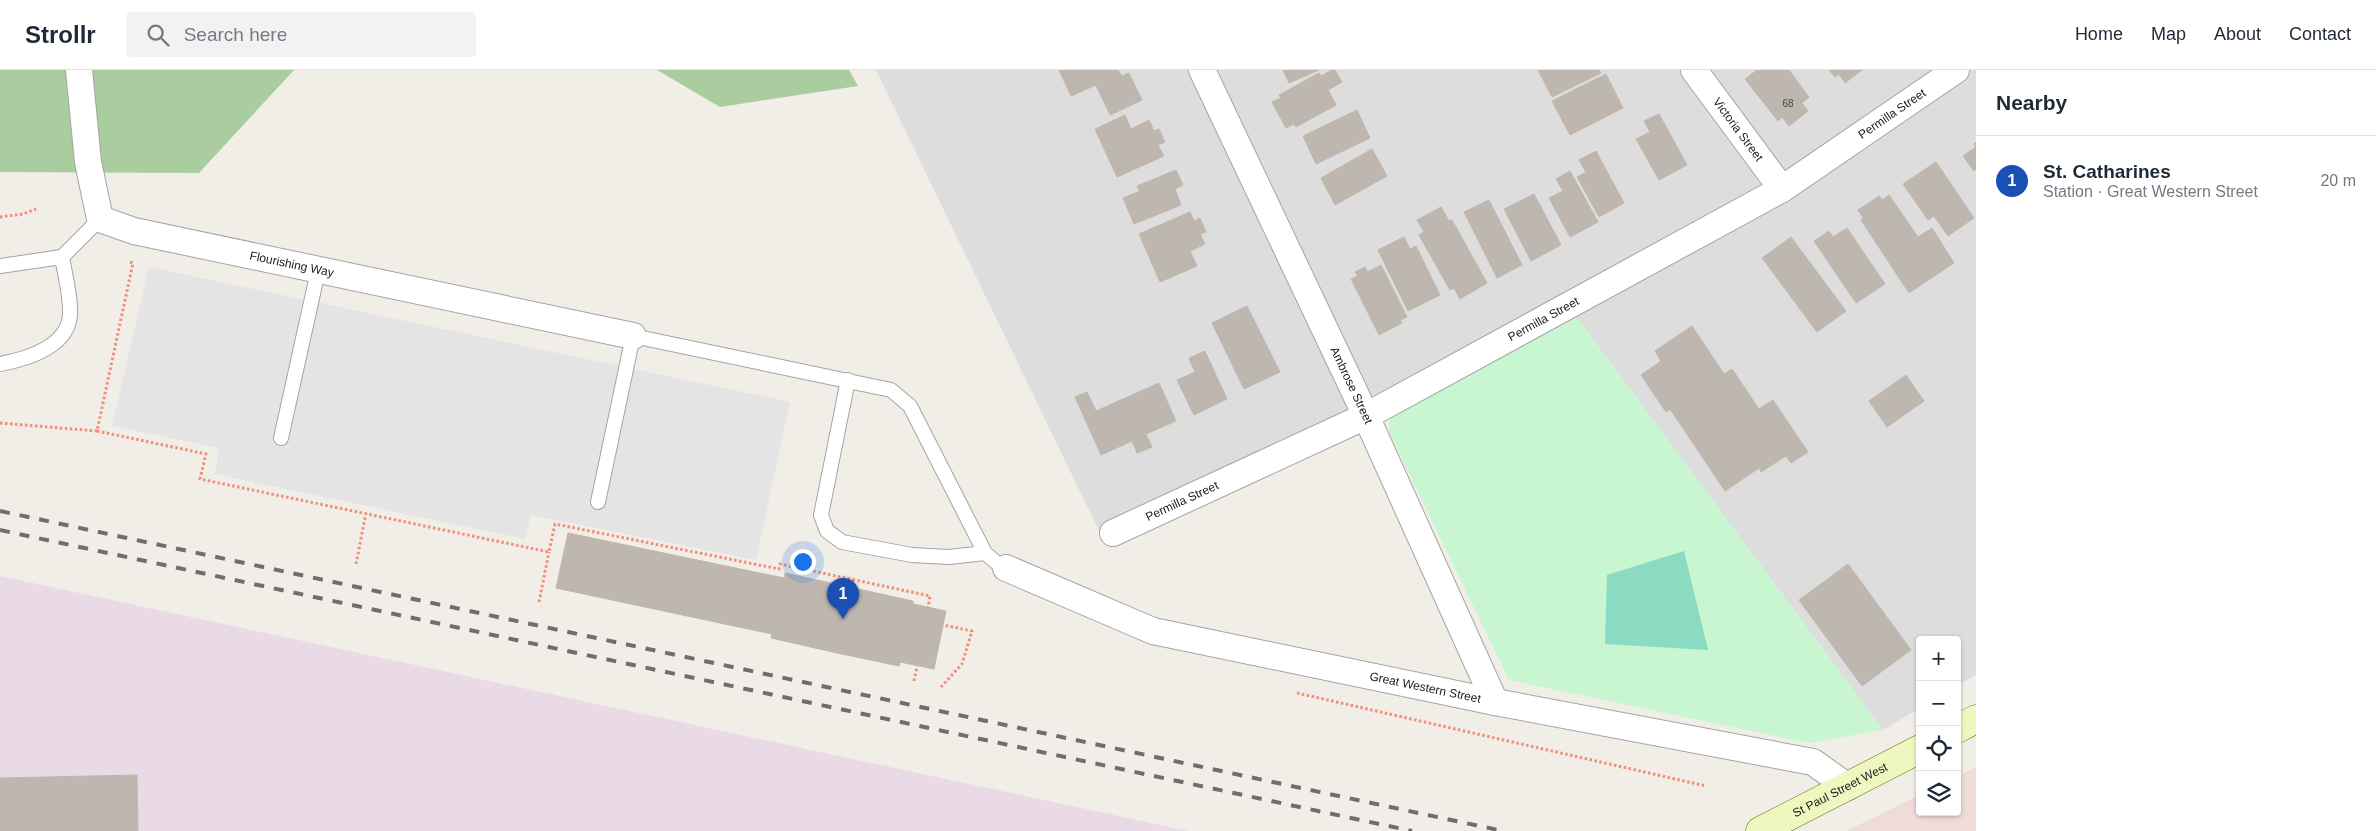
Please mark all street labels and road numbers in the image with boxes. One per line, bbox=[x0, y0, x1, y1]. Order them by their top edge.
street label: Permilla Street bbox=[1856, 85, 1929, 142]
street label: Victoria Street bbox=[1710, 95, 1766, 164]
street label: Flourishing Way bbox=[248, 249, 335, 280]
street label: Permilla Street bbox=[1506, 294, 1582, 344]
street label: Ambrose Street bbox=[1327, 345, 1376, 427]
street label: Permilla Street bbox=[1143, 478, 1221, 524]
street label: Great Western Street bbox=[1368, 669, 1483, 706]
street label: St Paul Street West bbox=[1790, 760, 1890, 820]

